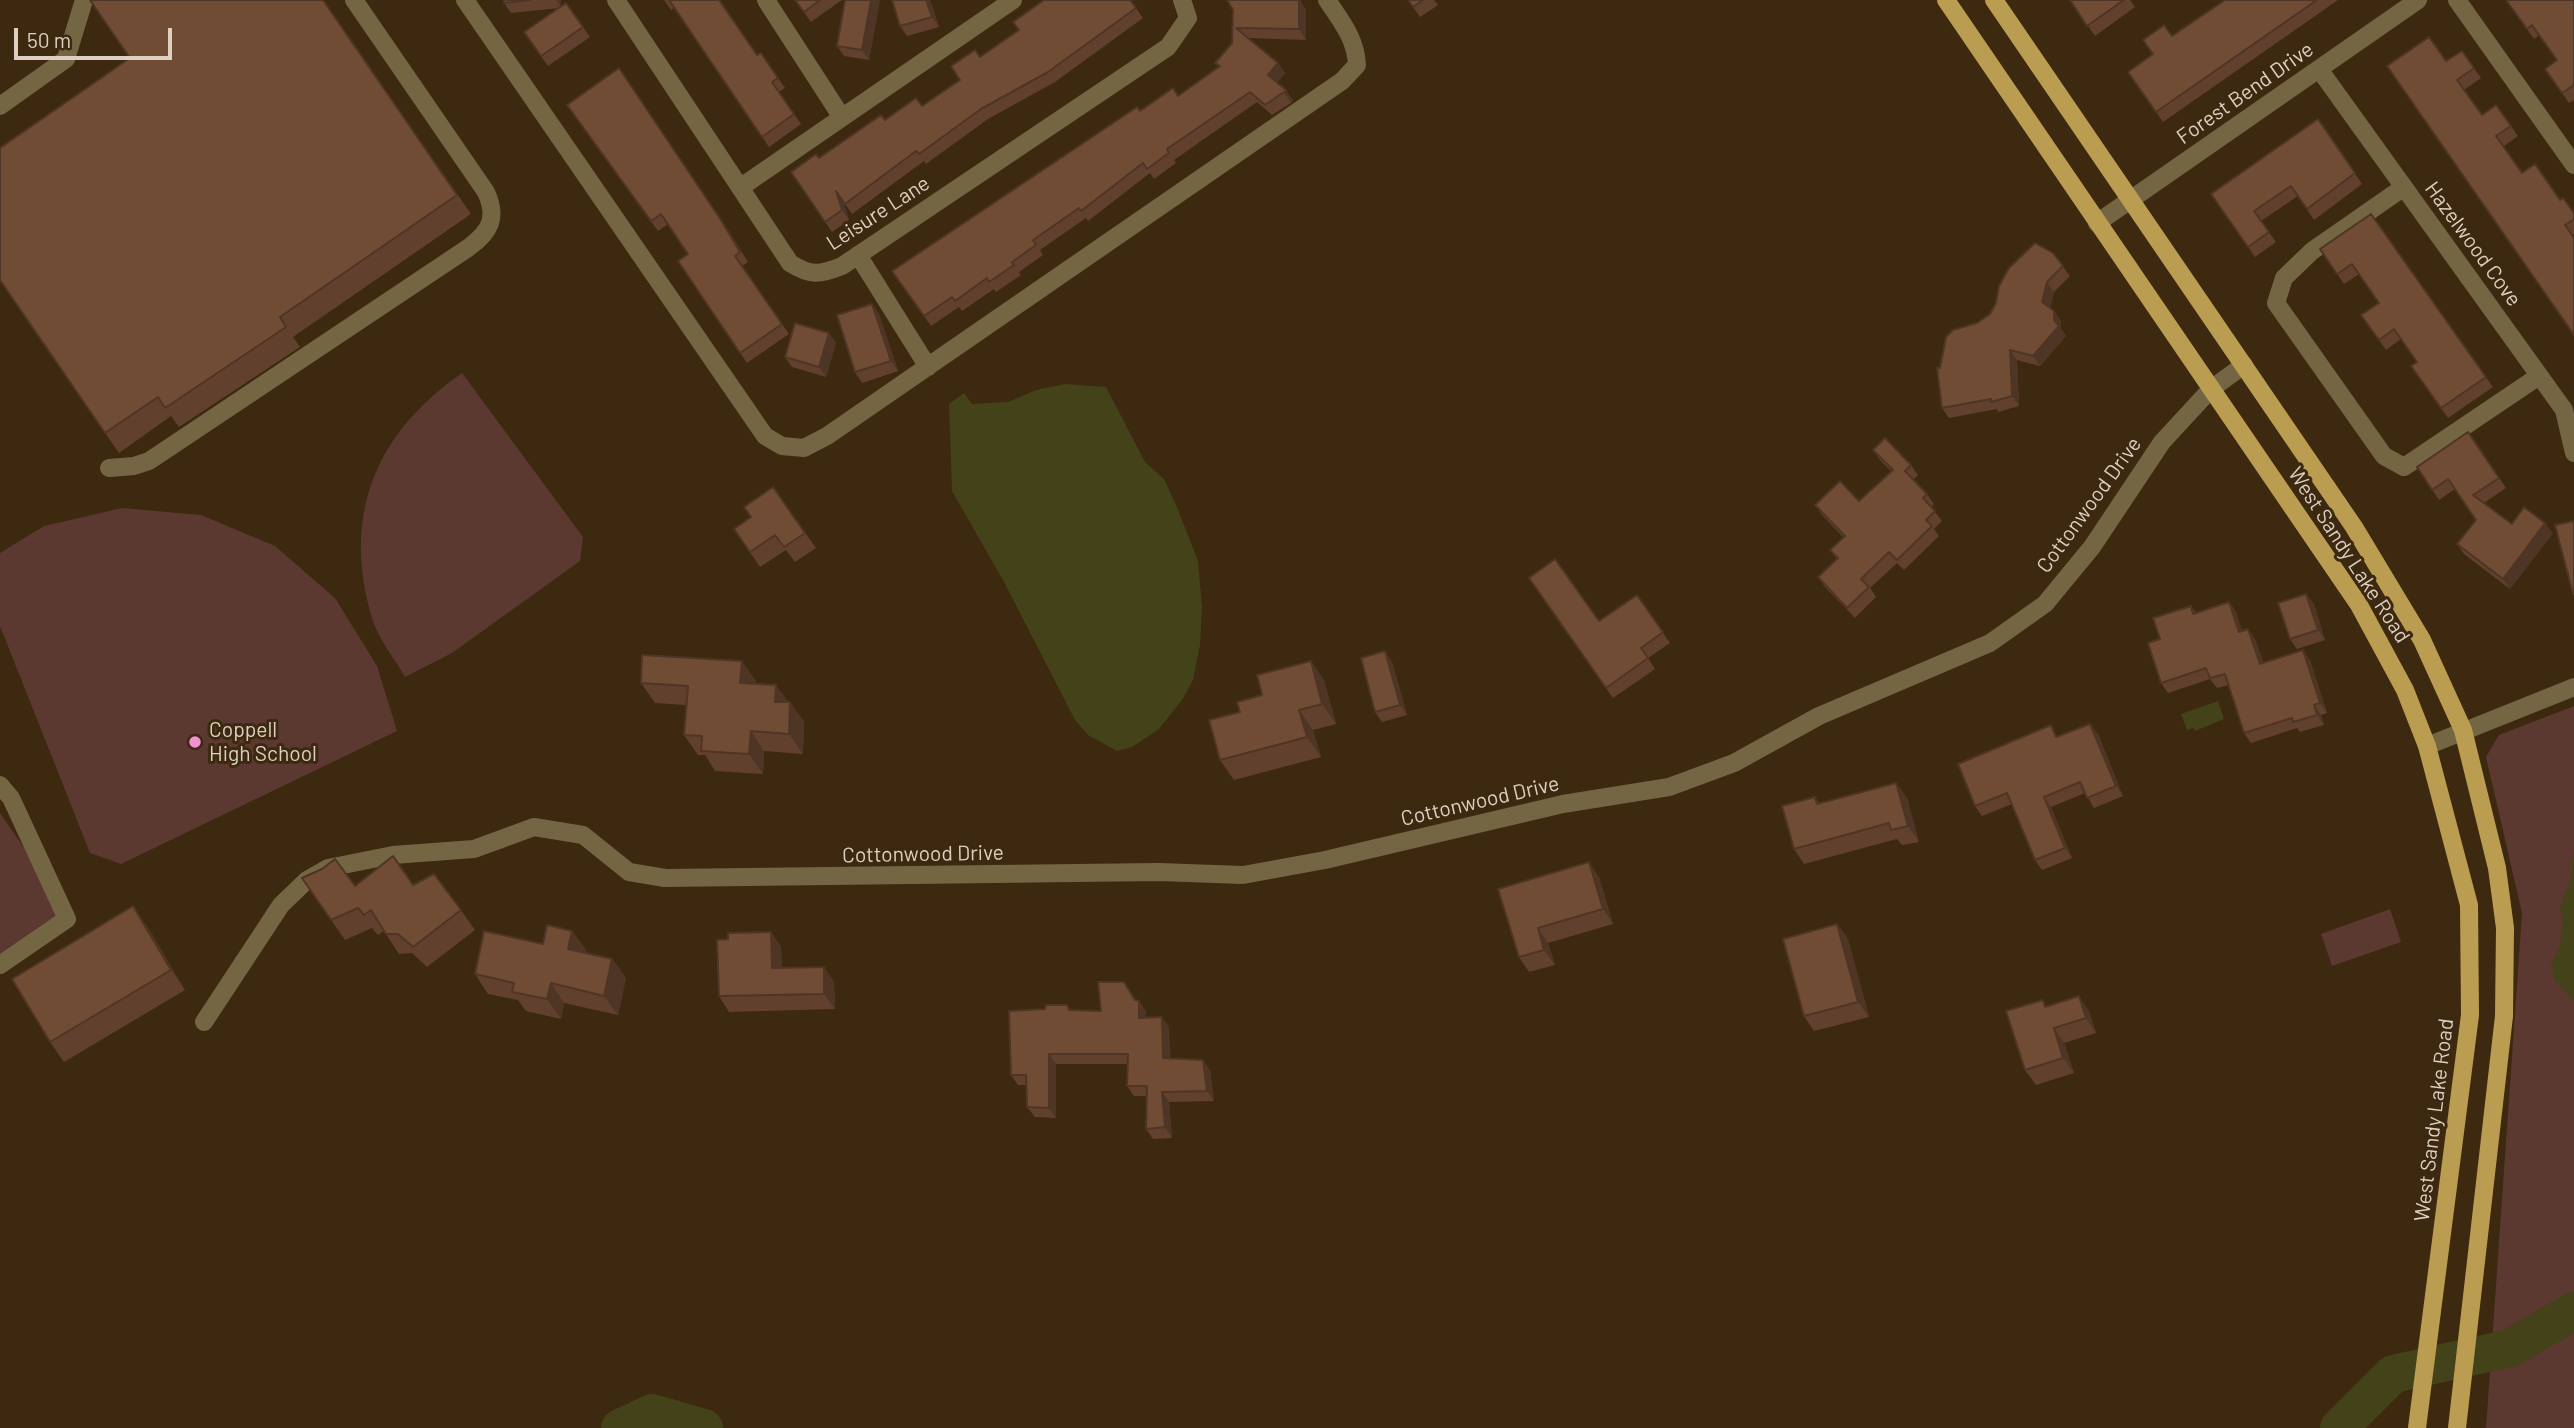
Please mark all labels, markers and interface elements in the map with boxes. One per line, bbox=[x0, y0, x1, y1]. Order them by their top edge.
scale bar bbox=[18, 14, 175, 58]
text: 50 m bbox=[27, 27, 71, 52]
street label: Forest Bend Drive bbox=[2172, 37, 2318, 149]
street label: Leisure Lane bbox=[822, 170, 934, 256]
street label: Hazelwood Cove bbox=[2419, 177, 2527, 311]
street label: Cottonwood Drive bbox=[2031, 432, 2147, 578]
street label: West Sandy Lake Road bbox=[2283, 462, 2415, 648]
place label: Coppell High School bbox=[209, 717, 317, 767]
marker: Coppell High School bbox=[187, 734, 203, 750]
street label: Cottonwood Drive bbox=[1398, 771, 1562, 831]
street label: Cottonwood Drive bbox=[842, 840, 1004, 868]
street label: West Sandy Lake Road bbox=[2409, 1017, 2459, 1223]

